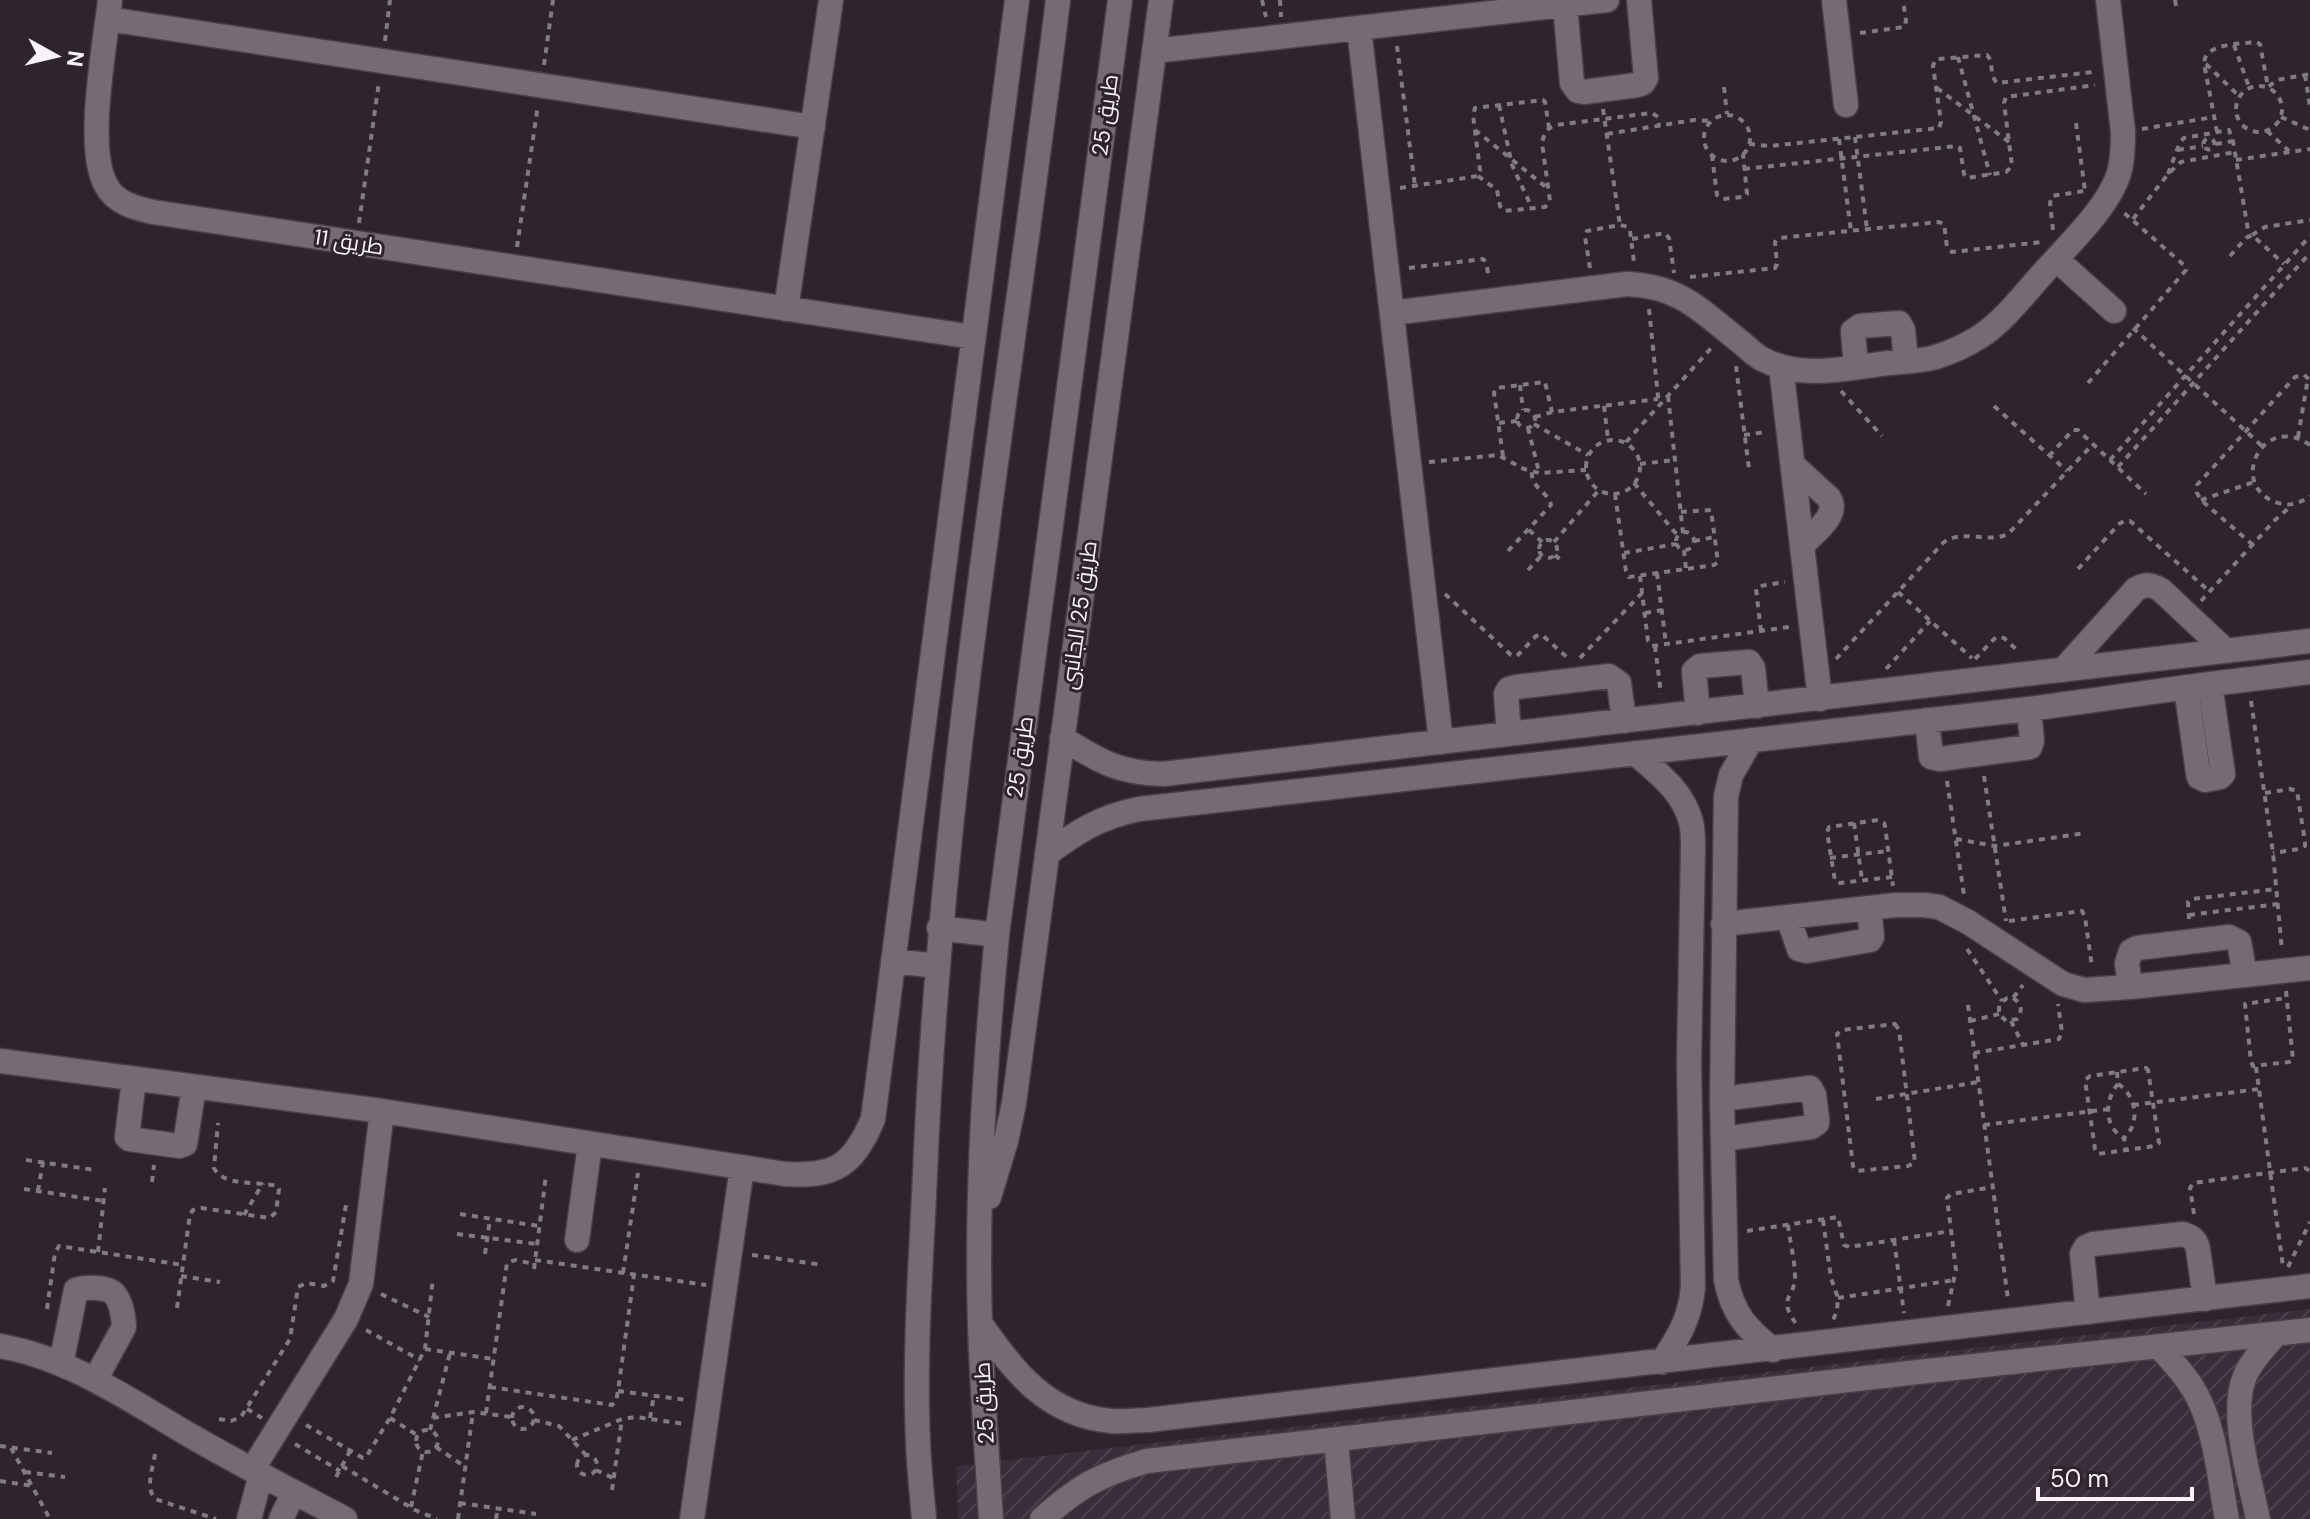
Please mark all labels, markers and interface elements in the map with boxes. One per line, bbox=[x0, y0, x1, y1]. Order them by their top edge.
north arrow bbox=[16, 16, 96, 96]
text: N bbox=[60, 49, 91, 69]
street label: طريق 25 bbox=[1085, 72, 1125, 158]
street label: طريق 11 bbox=[312, 222, 386, 262]
street label: طريق 25 الجانبى bbox=[1054, 539, 1104, 691]
street label: طريق 25 bbox=[1000, 714, 1040, 800]
street label: طريق 25 bbox=[967, 1361, 1001, 1445]
scale bar bbox=[2038, 1451, 2192, 1501]
text: 50 m bbox=[2050, 1463, 2109, 1494]

